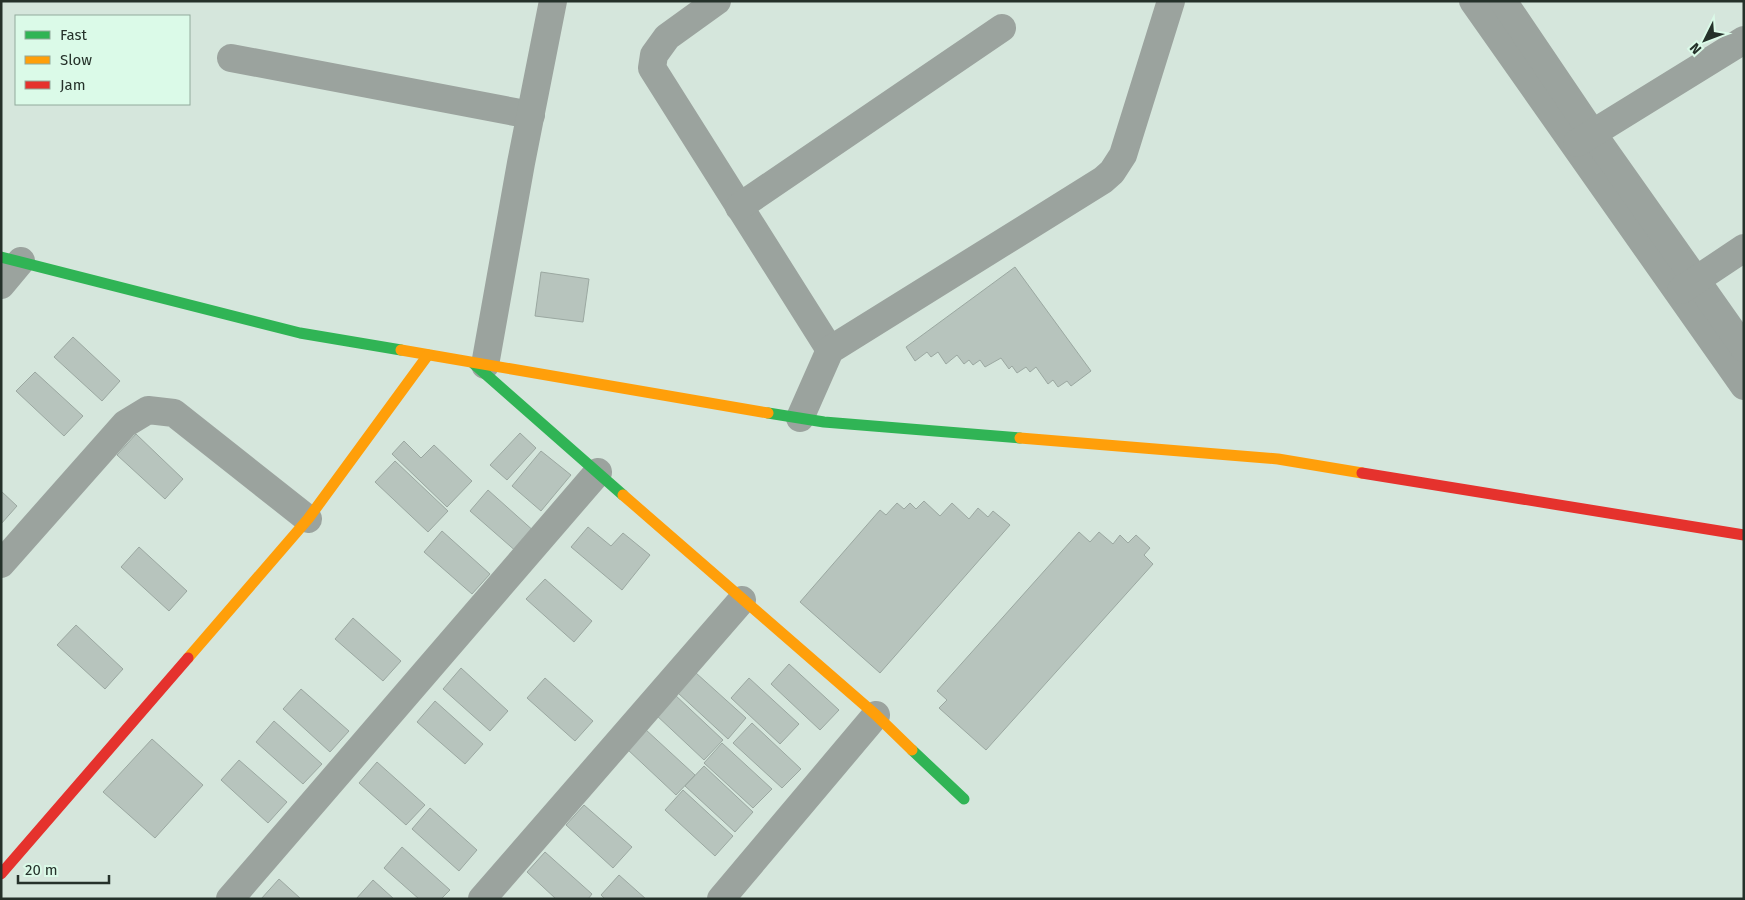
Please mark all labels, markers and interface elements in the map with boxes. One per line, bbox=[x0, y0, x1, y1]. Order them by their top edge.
legend bbox=[15, 15, 190, 105]
north arrow bbox=[1680, 15, 1730, 65]
text: Fast bbox=[60, 26, 87, 44]
text: N bbox=[1686, 39, 1705, 58]
text: Slow bbox=[60, 51, 92, 69]
text: Jam bbox=[60, 76, 86, 94]
scale bar bbox=[18, 852, 109, 884]
text: 20 m bbox=[25, 861, 58, 879]

